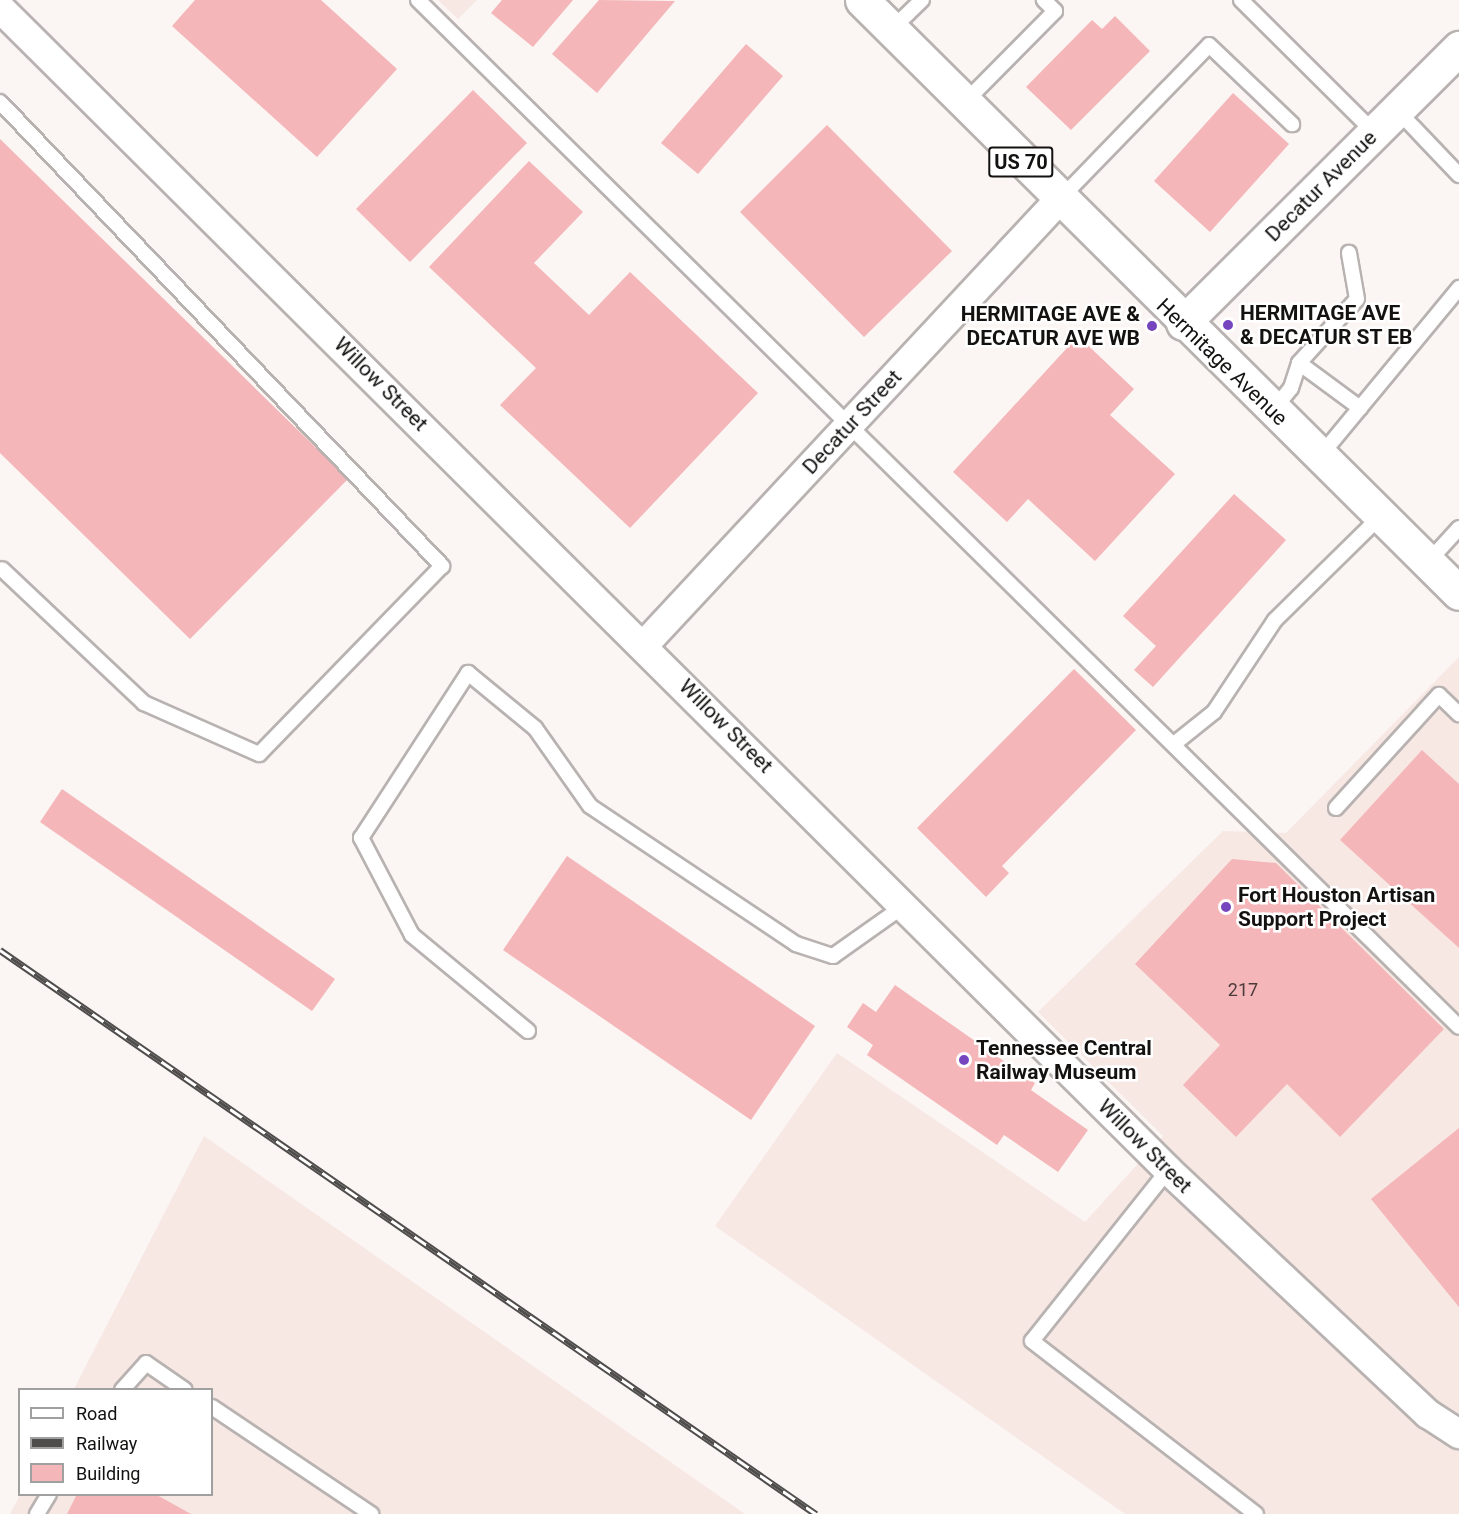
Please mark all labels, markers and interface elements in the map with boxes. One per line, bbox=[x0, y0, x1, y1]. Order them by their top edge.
street label: Decatur Avenue bbox=[1260, 125, 1382, 247]
road number: US 70 bbox=[988, 145, 1054, 179]
street label: Hermitage Avenue bbox=[1151, 293, 1293, 431]
place label: HERMITAGE AVE & DECATUR ST EB bbox=[1240, 300, 1413, 350]
place label: HERMITAGE AVE & DECATUR AVE WB bbox=[961, 301, 1140, 351]
marker: HERMITAGE AVE & DECATUR ST EB bbox=[1221, 318, 1235, 332]
marker: HERMITAGE AVE & DECATUR AVE WB bbox=[1145, 319, 1159, 333]
street label: Willow Street bbox=[329, 332, 433, 436]
street label: Decatur Street bbox=[797, 365, 907, 479]
street label: Willow Street bbox=[674, 674, 778, 778]
place label: Fort Houston Artisan Support Project bbox=[1238, 882, 1435, 932]
marker: Fort Houston Artisan Support Project bbox=[1219, 900, 1233, 914]
house number: 217 bbox=[1228, 979, 1258, 1001]
place label: Tennessee Central Railway Museum bbox=[976, 1035, 1152, 1085]
marker: Tennessee Central Railway Museum bbox=[957, 1053, 971, 1067]
street label: Willow Street bbox=[1093, 1094, 1197, 1198]
legend bbox=[18, 1388, 213, 1496]
text: Road bbox=[76, 1403, 117, 1424]
text: Railway bbox=[76, 1433, 137, 1454]
text: Building bbox=[76, 1463, 140, 1484]

